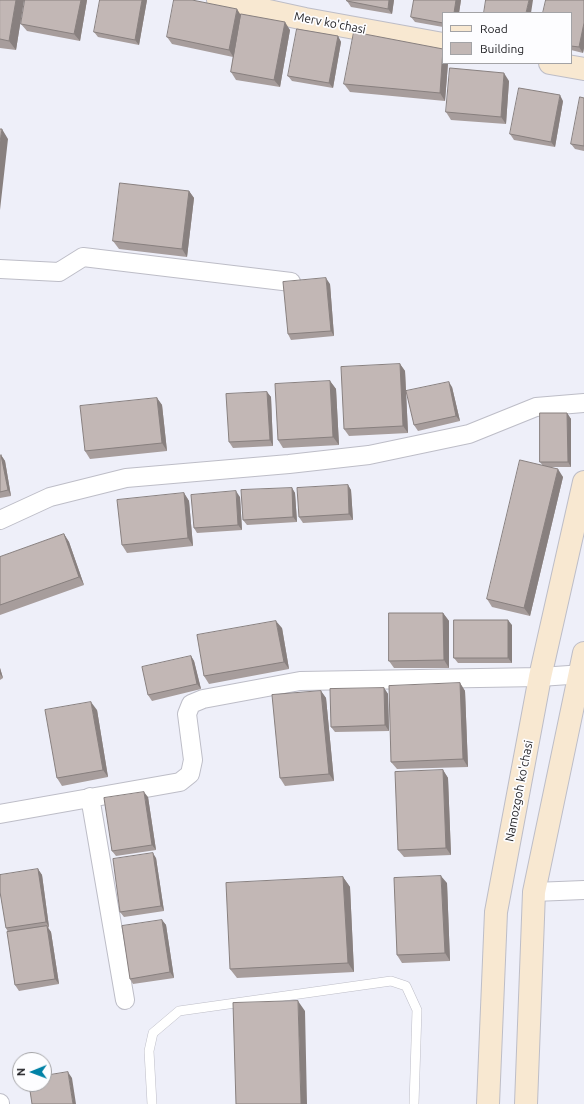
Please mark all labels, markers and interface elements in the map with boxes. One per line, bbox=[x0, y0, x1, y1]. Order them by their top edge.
street label: Merv ko'chasi bbox=[293, 9, 367, 37]
legend bbox=[442, 12, 572, 64]
text: Road bbox=[480, 22, 508, 35]
text: Building bbox=[480, 42, 524, 55]
street label: Namozgoh ko'chasi bbox=[502, 739, 536, 843]
north arrow bbox=[12, 1052, 52, 1092]
text: N bbox=[15, 1068, 27, 1076]

